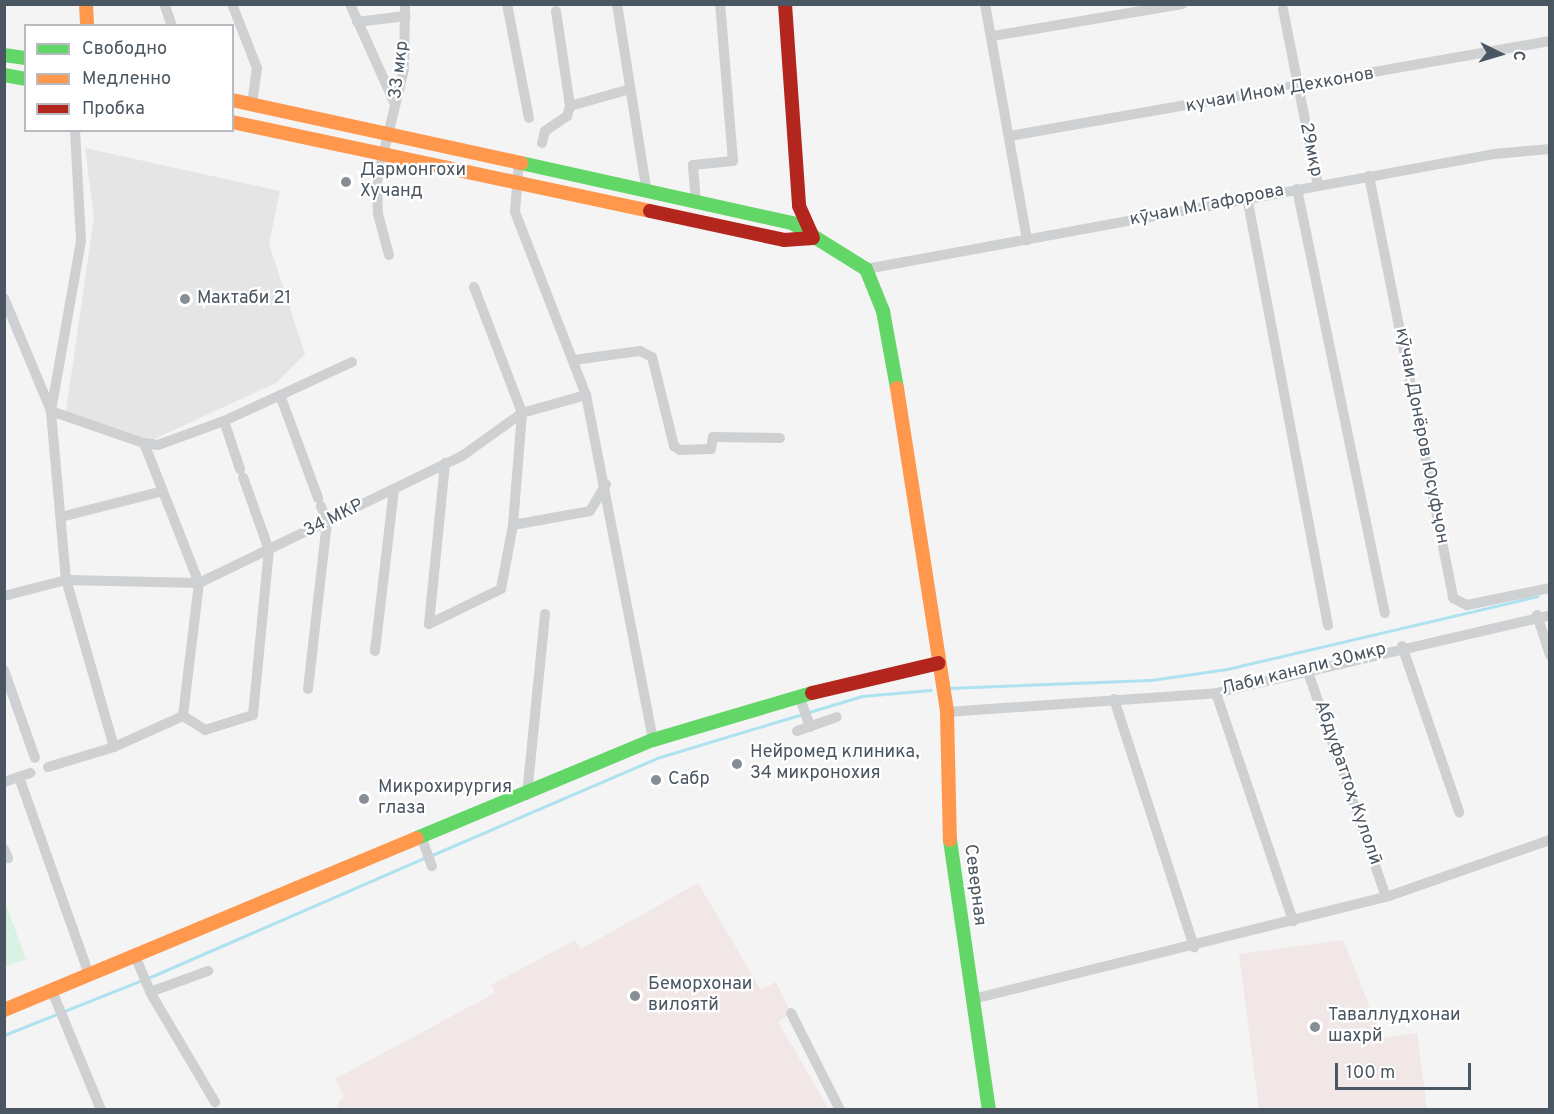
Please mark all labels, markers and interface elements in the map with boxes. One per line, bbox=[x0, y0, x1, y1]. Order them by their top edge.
legend bbox=[24, 24, 234, 132]
north arrow bbox=[1470, 24, 1530, 84]
text: Свободно bbox=[82, 38, 167, 61]
street label: 33 мкр bbox=[386, 40, 414, 100]
text: С bbox=[1508, 50, 1528, 62]
street label: кучаи Ином Дехконов bbox=[1184, 64, 1376, 118]
text: Медленно bbox=[82, 68, 171, 91]
text: Пробка bbox=[82, 98, 145, 121]
street label: 29мкр bbox=[1294, 121, 1326, 179]
place label: Дармонгохи Хучанд bbox=[360, 161, 466, 204]
marker: Дармонгохи Хучанд bbox=[337, 173, 355, 191]
street label: кӯчаи М.Гафорова bbox=[1128, 180, 1286, 232]
place label: Мактаби 21 bbox=[197, 288, 291, 310]
marker: Мактаби 21 bbox=[178, 292, 192, 306]
street label: кӯчаи Донёров Юсуфҷон bbox=[1389, 326, 1453, 546]
street label: 34 МКР bbox=[301, 495, 367, 543]
street label: Лаби канали 30мкр bbox=[1219, 639, 1389, 701]
street label: Абдуфаттоҳ Кулолӣ bbox=[1309, 698, 1385, 868]
place label: Нейромед клиника, 34 микронохия bbox=[750, 743, 919, 786]
marker: Нейромед клиника, 34 микронохия bbox=[728, 755, 746, 773]
place label: Сабр bbox=[668, 769, 710, 791]
marker: Сабр bbox=[649, 773, 663, 787]
place label: Микрохирургия глаза bbox=[378, 778, 512, 820]
marker: Микрохирургия глаза bbox=[355, 790, 373, 808]
street label: Северная bbox=[958, 843, 990, 927]
place label: Беморхонаи вилоятй bbox=[648, 975, 752, 1018]
marker: Беморхонаи вилоятй bbox=[626, 987, 644, 1005]
place label: Таваллудхонаи шахрй bbox=[1328, 1006, 1461, 1048]
marker: Таваллудхонаи шахрй bbox=[1306, 1018, 1324, 1036]
scale bar bbox=[1338, 1051, 1474, 1089]
text: 100 m bbox=[1346, 1062, 1395, 1085]

